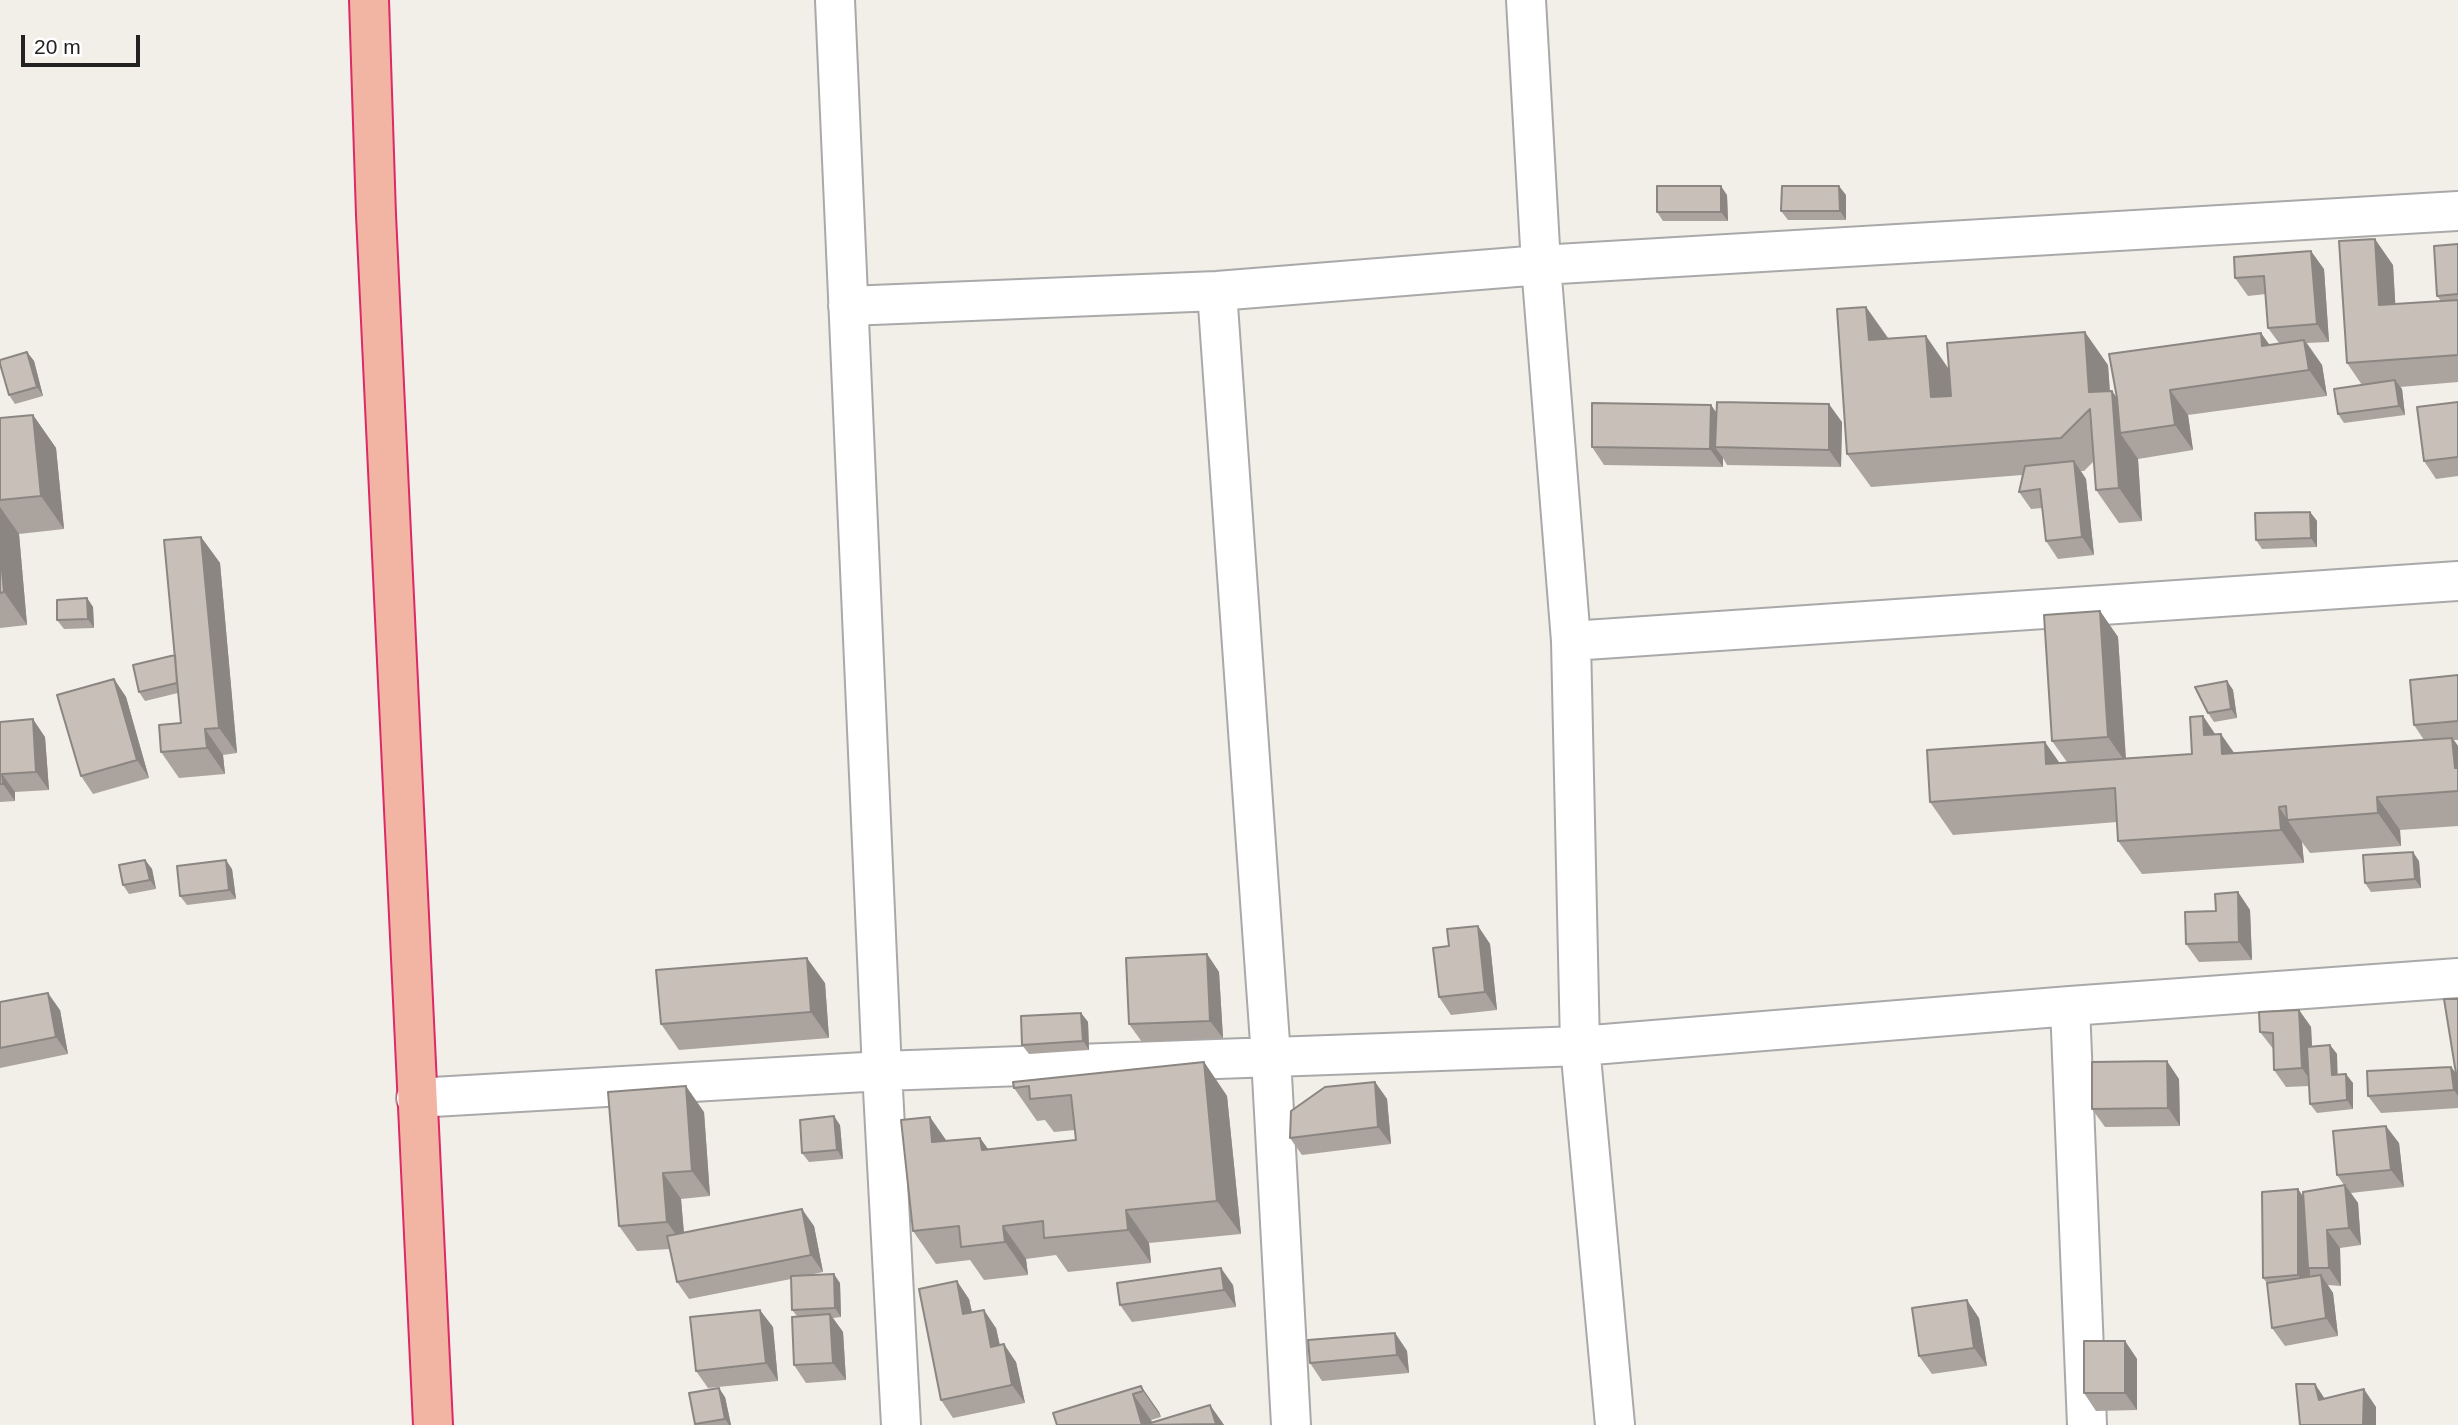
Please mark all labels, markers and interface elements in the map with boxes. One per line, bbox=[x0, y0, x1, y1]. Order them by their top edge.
scale bar bbox=[24, 21, 144, 65]
text: 20 m bbox=[34, 35, 81, 58]

